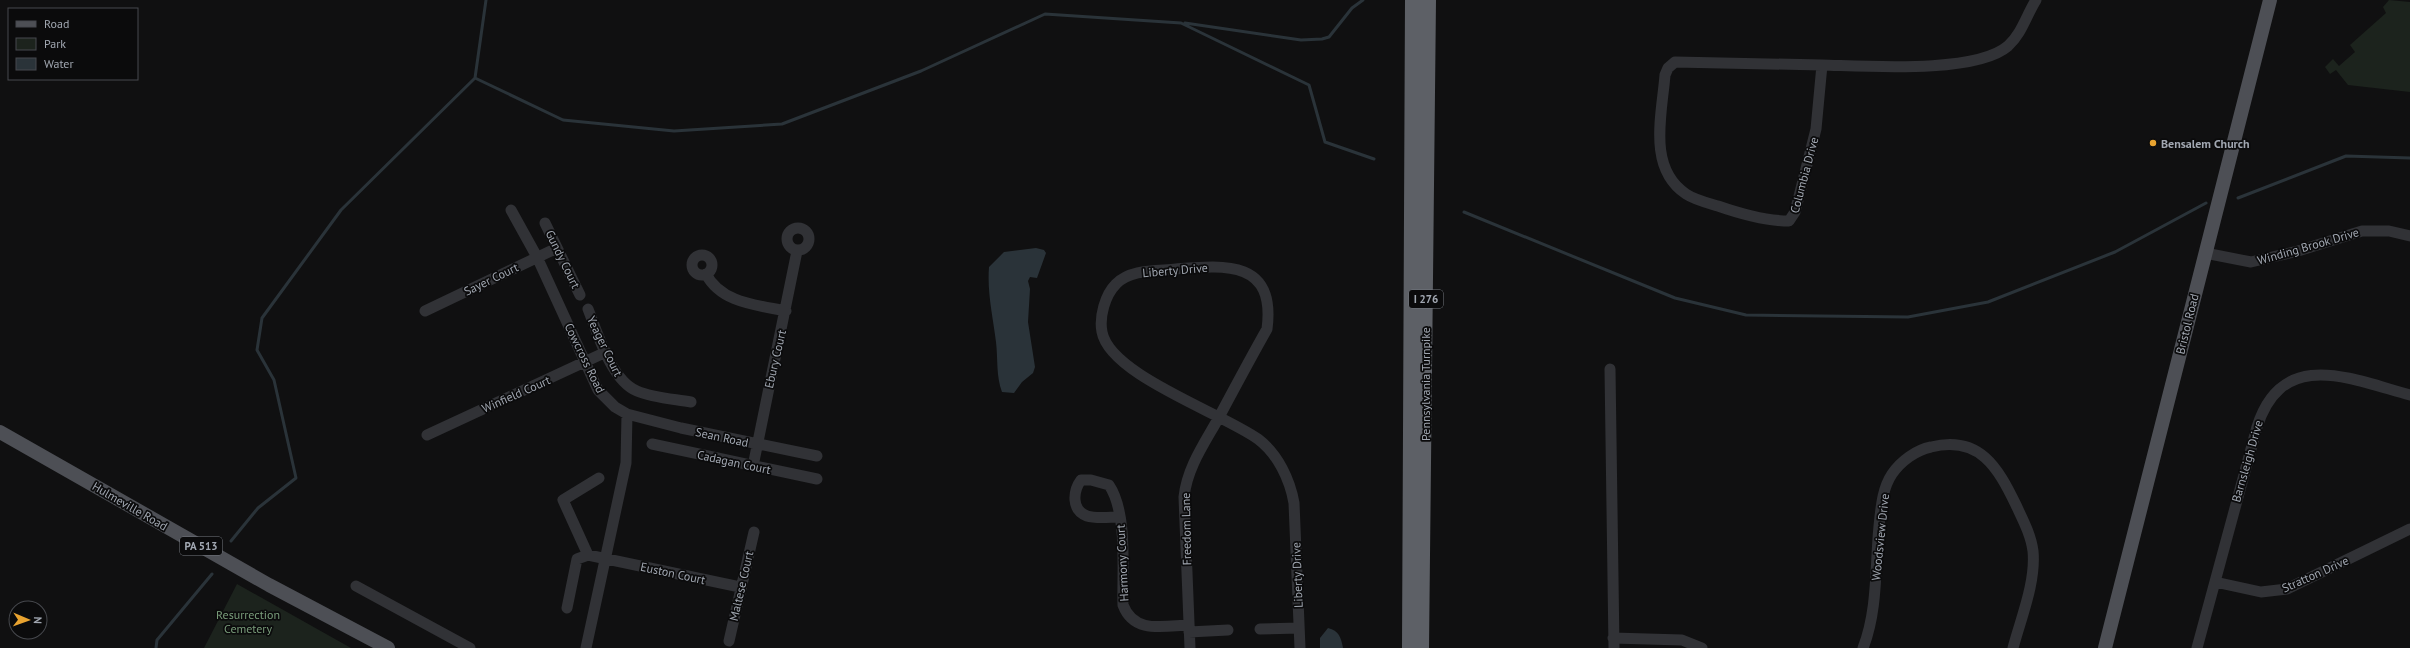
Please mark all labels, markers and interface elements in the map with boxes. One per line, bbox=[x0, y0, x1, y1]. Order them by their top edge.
legend bbox=[8, 8, 138, 80]
text: Road bbox=[44, 16, 69, 31]
text: Park bbox=[44, 36, 66, 51]
text: Water bbox=[44, 56, 74, 71]
street label: Columbia Drive bbox=[1787, 135, 1821, 215]
place label: Bensalem Church bbox=[2161, 136, 2250, 151]
marker: Bensalem Church bbox=[2148, 138, 2158, 148]
street label: Winding Brook Drive bbox=[2255, 224, 2361, 268]
street label: Gundy Court bbox=[542, 227, 584, 291]
street label: Sayer Court bbox=[461, 259, 521, 299]
street label: Liberty Drive bbox=[1142, 260, 1208, 280]
road number: I 276 bbox=[1409, 290, 1443, 308]
street label: Bristol Road bbox=[2172, 292, 2202, 356]
street label: Yeager Court bbox=[584, 313, 626, 379]
street label: Cowcross Road bbox=[562, 321, 608, 395]
street label: Pennsylvania Turnpike bbox=[1418, 327, 1433, 441]
street label: Ebury Court bbox=[761, 328, 789, 390]
street label: Winfield Court bbox=[479, 372, 553, 416]
street label: Barnsleigh Drive bbox=[2228, 418, 2266, 504]
street label: Sean Road bbox=[694, 424, 750, 450]
street label: Cadagan Court bbox=[696, 447, 772, 477]
street label: Hulmeville Road bbox=[90, 478, 170, 534]
street label: Freedom Lane bbox=[1178, 492, 1194, 566]
street label: Woodsview Drive bbox=[1868, 493, 1892, 581]
street label: Harmony Court bbox=[1112, 524, 1132, 602]
road number: PA 513 bbox=[180, 537, 222, 555]
street label: Liberty Drive bbox=[1288, 542, 1306, 608]
street label: Maltese Court bbox=[726, 550, 756, 622]
street label: Stratton Drive bbox=[2279, 553, 2351, 595]
street label: Euston Court bbox=[639, 559, 707, 587]
north arrow bbox=[8, 600, 48, 640]
park label: Resurrection Cemetery bbox=[216, 607, 280, 636]
text: N bbox=[31, 616, 45, 624]

